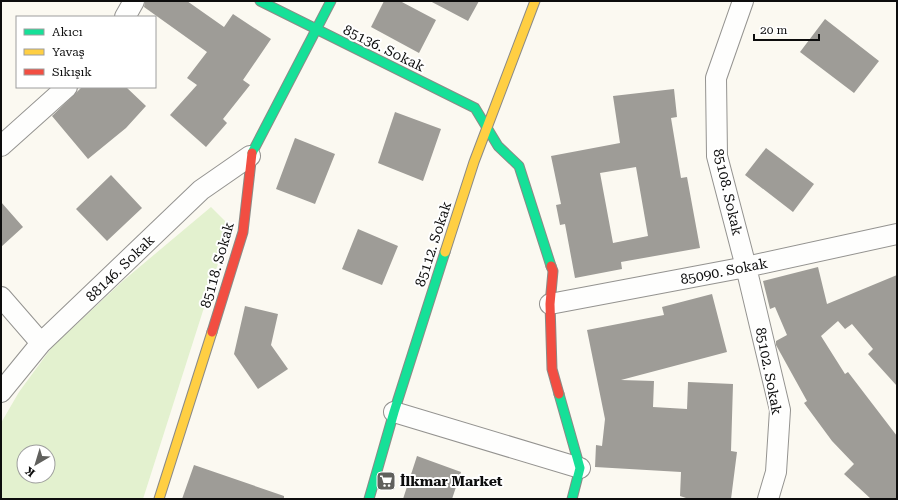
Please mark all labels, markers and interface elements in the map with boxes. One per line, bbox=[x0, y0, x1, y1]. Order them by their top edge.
legend bbox=[16, 16, 156, 88]
scale bar bbox=[754, 16, 819, 42]
street label: 85136. Sokak bbox=[341, 21, 427, 75]
text: 20 m bbox=[760, 23, 787, 37]
text: Akıcı bbox=[52, 25, 83, 39]
text: Yavaş bbox=[52, 45, 85, 59]
text: Sıkışık bbox=[52, 65, 92, 79]
street label: 85108. Sokak bbox=[710, 147, 746, 237]
street label: 85112. Sokak bbox=[412, 199, 454, 289]
street label: 85118. Sokak bbox=[197, 220, 237, 310]
street label: 88146. Sokak bbox=[83, 231, 158, 305]
street label: 85090. Sokak bbox=[679, 255, 769, 287]
street label: 85102. Sokak bbox=[753, 326, 785, 416]
north arrow bbox=[16, 444, 56, 484]
text: K bbox=[22, 463, 38, 479]
supermarket icon: İlkmar Market bbox=[375, 470, 397, 492]
place label: İlkmar Market bbox=[400, 473, 503, 489]

